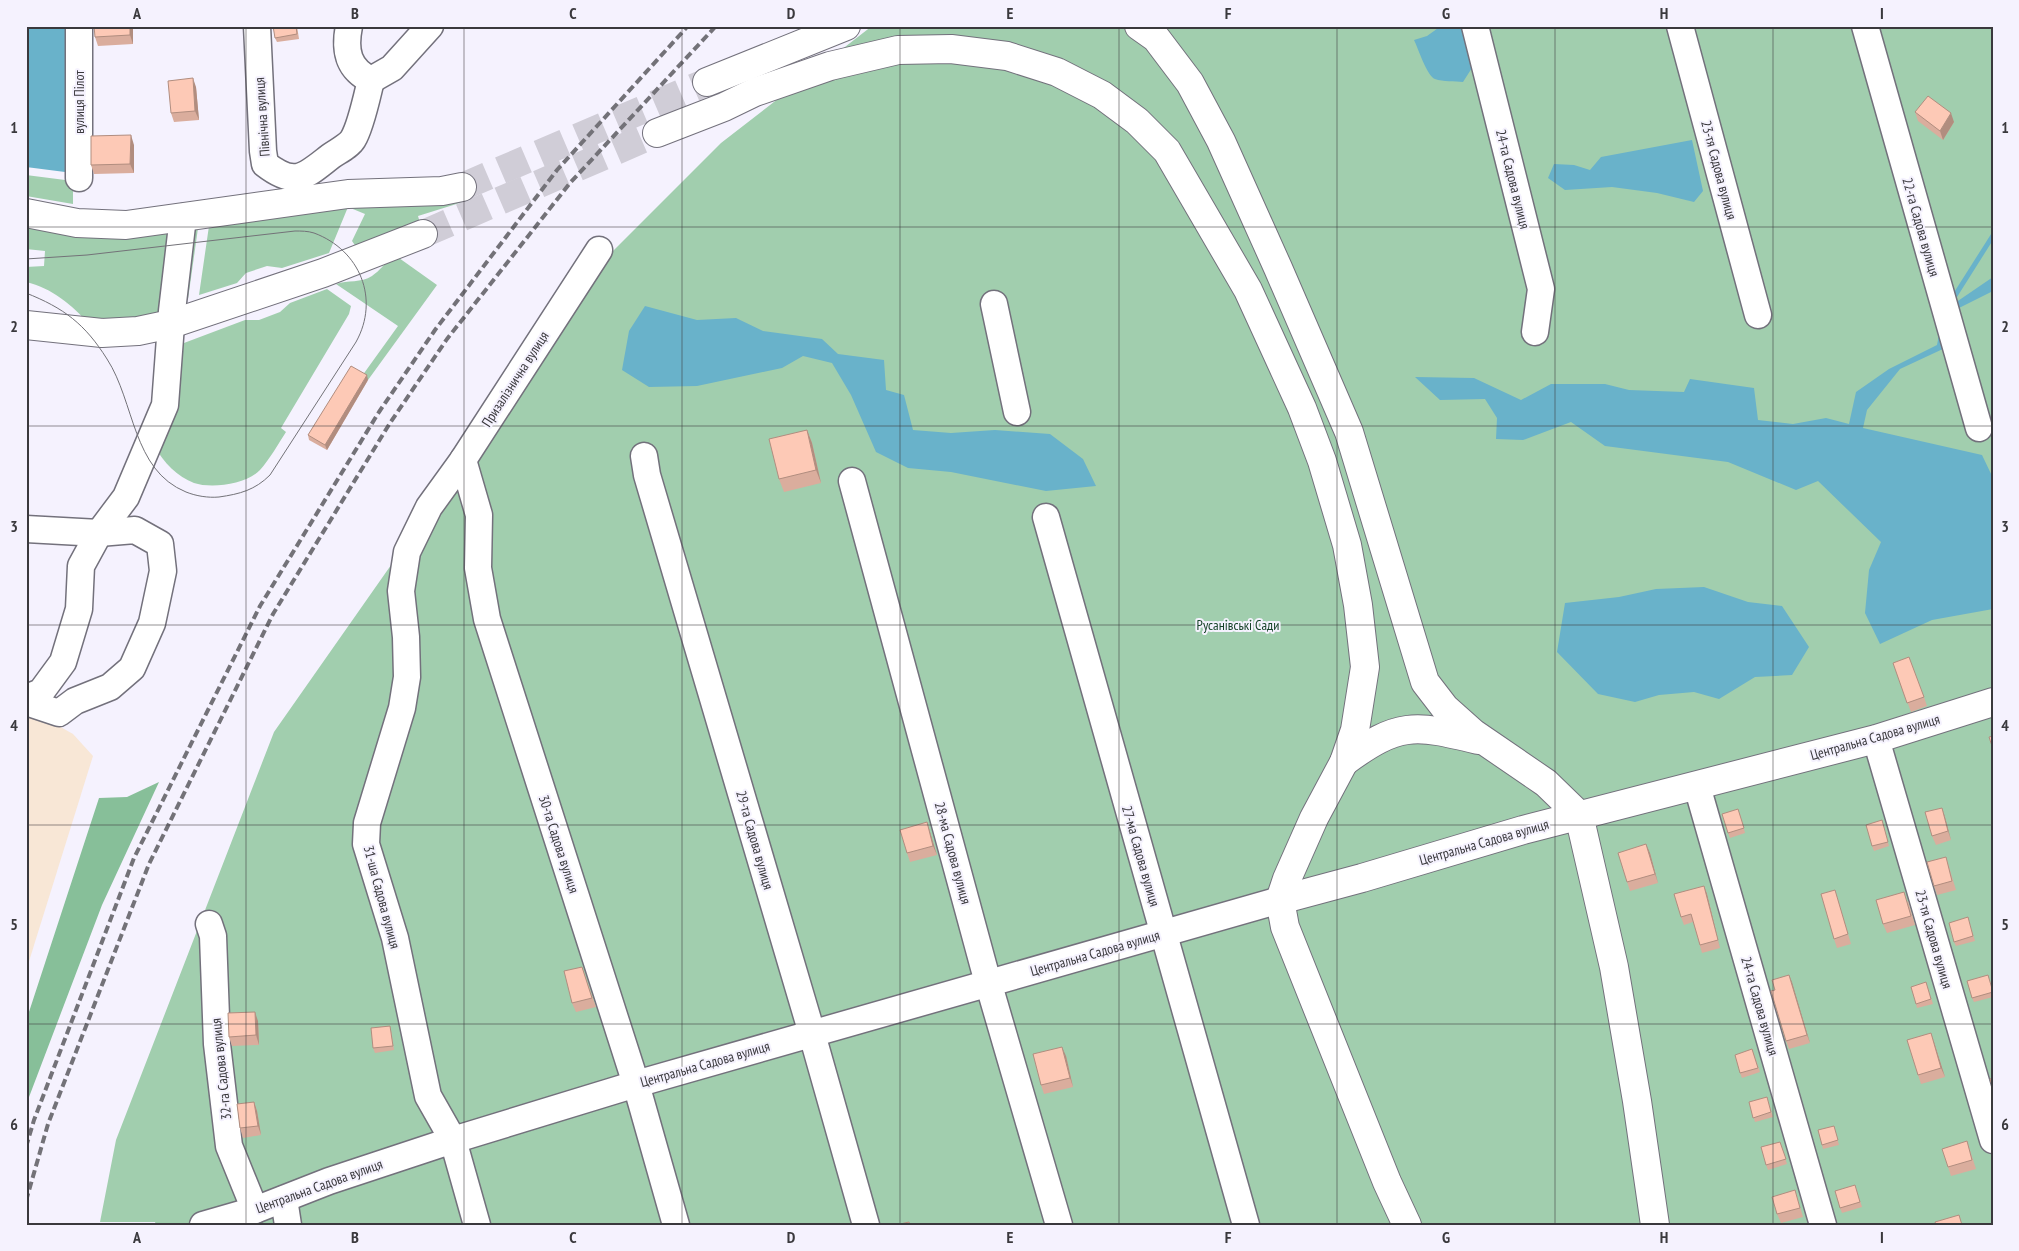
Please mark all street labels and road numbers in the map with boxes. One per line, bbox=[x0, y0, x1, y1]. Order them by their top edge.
street label: вулиця Пілот bbox=[70, 70, 88, 134]
street label: Північна вулиця bbox=[250, 77, 274, 157]
street label: 23-тя Садова вулиця bbox=[1697, 118, 1741, 222]
street label: 24-та Садова вулиця bbox=[1492, 127, 1534, 231]
street label: 22-га Садова вулиця bbox=[1898, 176, 1944, 278]
street label: Призалізнична вулиця bbox=[477, 328, 553, 430]
street label: Центральна Садова вулиця bbox=[1808, 710, 1942, 764]
street label: 29-та Садова вулиця bbox=[732, 788, 778, 892]
street label: 30-та Садова вулиця bbox=[535, 793, 583, 895]
street label: 28-ма Садова вулиця bbox=[931, 800, 975, 906]
street label: 27-ма Садова вулиця bbox=[1118, 803, 1164, 909]
street label: Центральна Садова вулиця bbox=[1417, 815, 1551, 869]
street label: 31-ша Садова вулиця bbox=[360, 843, 404, 951]
street label: 23-тя Садова вулиця bbox=[1911, 888, 1957, 990]
street label: Центральна Садова вулиця bbox=[1028, 926, 1162, 980]
street label: 24-та Садова вулиця bbox=[1737, 954, 1783, 1058]
street label: 32-га Садова вулиця bbox=[207, 1017, 235, 1121]
street label: Центральна Садова вулиця bbox=[638, 1037, 772, 1091]
street label: Центральна Садова вулиця bbox=[253, 1155, 385, 1217]

